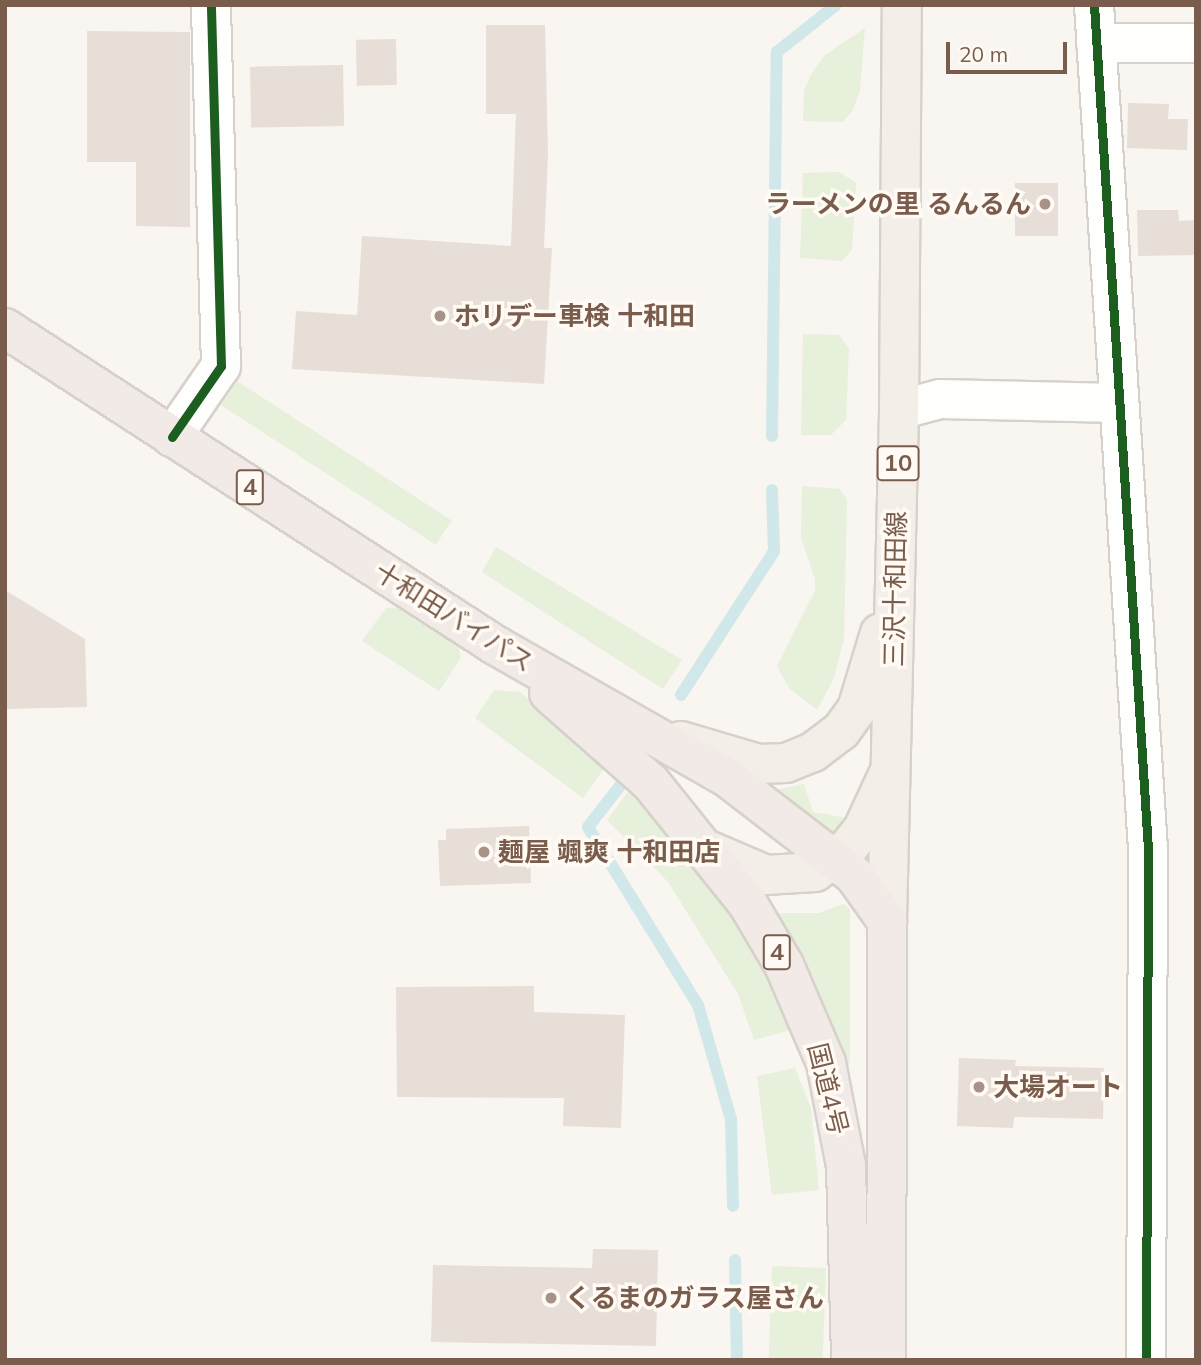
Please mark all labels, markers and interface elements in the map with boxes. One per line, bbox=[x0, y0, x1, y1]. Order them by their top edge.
scale bar bbox=[949, 28, 1070, 72]
text: 20 m bbox=[959, 41, 1008, 67]
place label: ラーメンの里 るんるん bbox=[764, 188, 1031, 220]
marker: ラーメンの里 るんるん bbox=[1037, 196, 1053, 212]
place label: ホリデー車検 十和田 bbox=[454, 300, 695, 332]
marker: ホリデー車検 十和田 bbox=[432, 308, 448, 324]
road number: 10 bbox=[875, 442, 921, 484]
road number: 4 bbox=[234, 466, 266, 508]
street label: 三沢十和田線 bbox=[878, 511, 912, 667]
street label: 十和田バイパス bbox=[369, 556, 539, 678]
place label: 麺屋 颯爽 十和田店 bbox=[498, 836, 720, 868]
marker: 麺屋 颯爽 十和田店 bbox=[476, 844, 492, 860]
road number: 4 bbox=[761, 932, 793, 972]
street label: 国道4号 bbox=[802, 1040, 854, 1138]
place label: 大場オート bbox=[993, 1071, 1123, 1103]
marker: 大場オート bbox=[971, 1079, 987, 1095]
place label: くるまのガラス屋さん bbox=[565, 1282, 825, 1314]
marker: くるまのガラス屋さん bbox=[543, 1290, 559, 1306]

